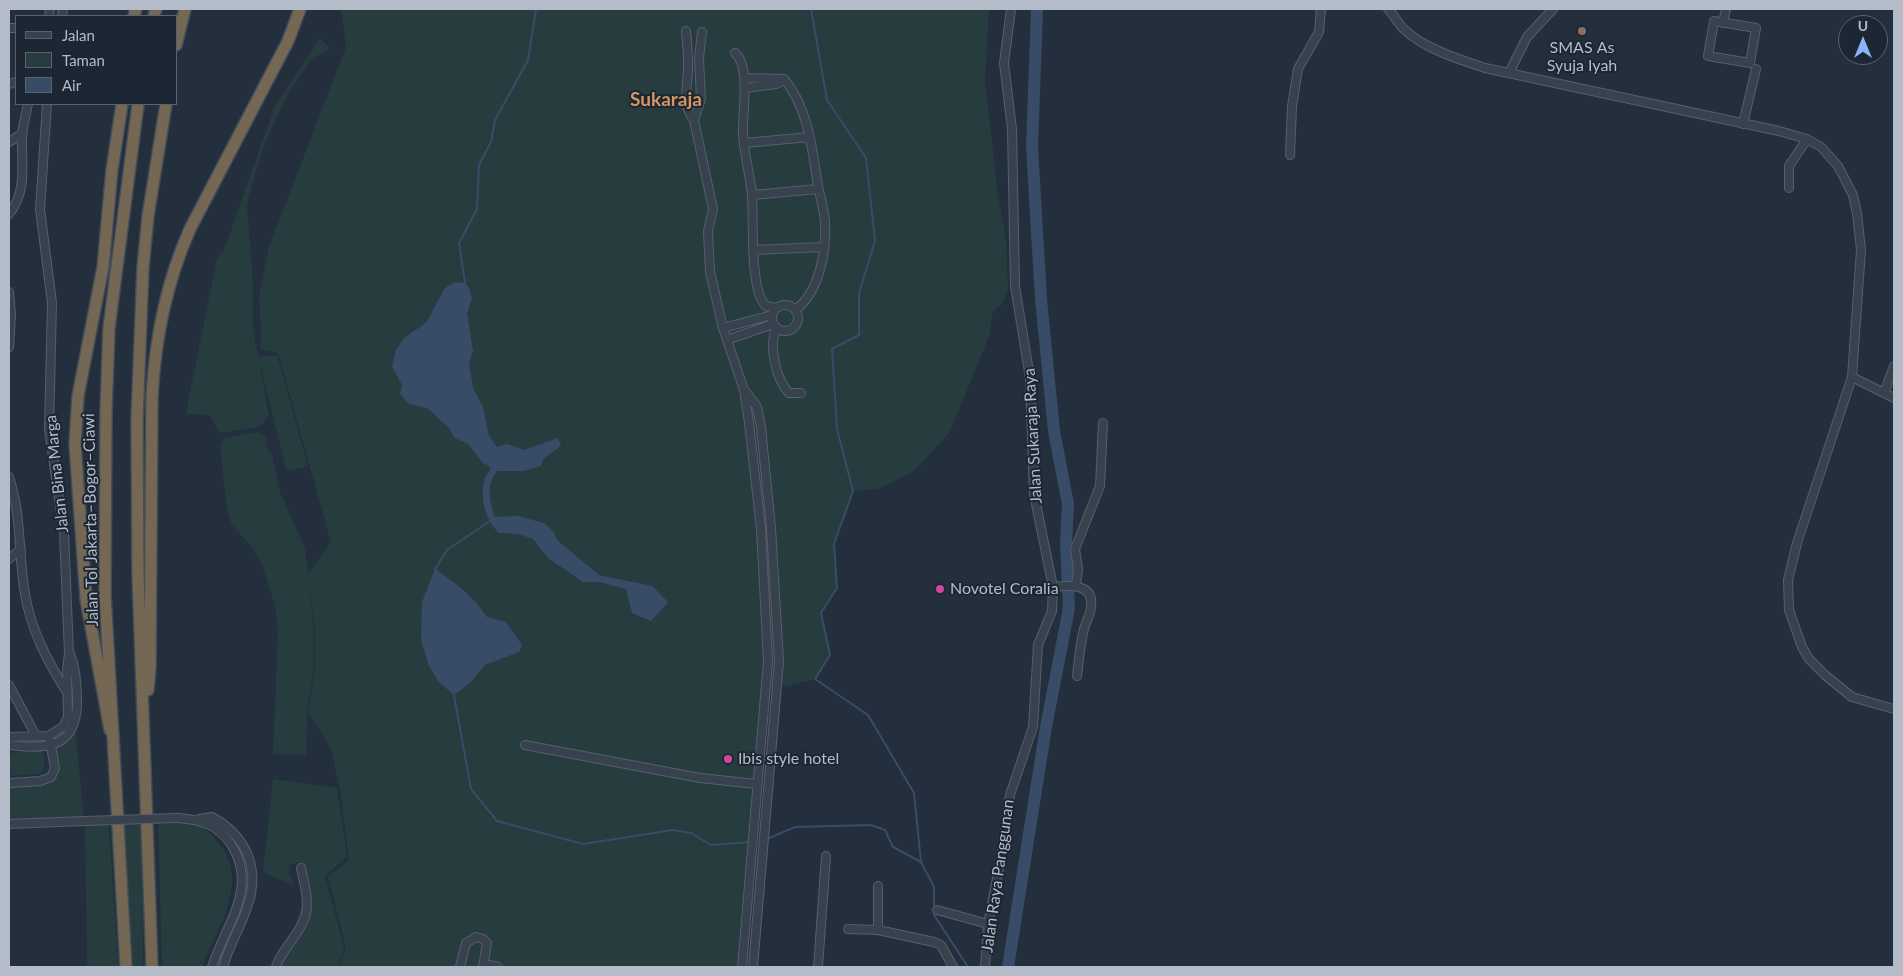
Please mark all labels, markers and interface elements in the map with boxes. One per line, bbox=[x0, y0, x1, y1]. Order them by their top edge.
legend bbox=[15, 15, 178, 105]
north arrow bbox=[1838, 15, 1888, 65]
text: U bbox=[1858, 17, 1868, 34]
marker: SMAS As Syuja Iyah bbox=[1576, 25, 1588, 37]
text: Jalan bbox=[62, 26, 95, 44]
place label: SMAS As Syuja Iyah bbox=[1547, 38, 1617, 76]
text: Taman bbox=[62, 51, 105, 69]
text: Air bbox=[62, 76, 81, 94]
district label: Sukaraja bbox=[630, 89, 702, 111]
street label: Jalan Sukaraja Raya bbox=[1020, 368, 1046, 504]
street label: Jalan Tol Jakarta–Bogor–Ciawi bbox=[80, 413, 102, 627]
street label: Jalan Bina Marga bbox=[41, 414, 73, 534]
place label: Novotel Coralia bbox=[950, 579, 1059, 599]
marker: Novotel Coralia bbox=[934, 583, 946, 595]
place label: Ibis style hotel bbox=[738, 749, 839, 769]
marker: Ibis style hotel bbox=[722, 753, 734, 765]
street label: Jalan Raya Panggunan bbox=[978, 798, 1018, 954]

